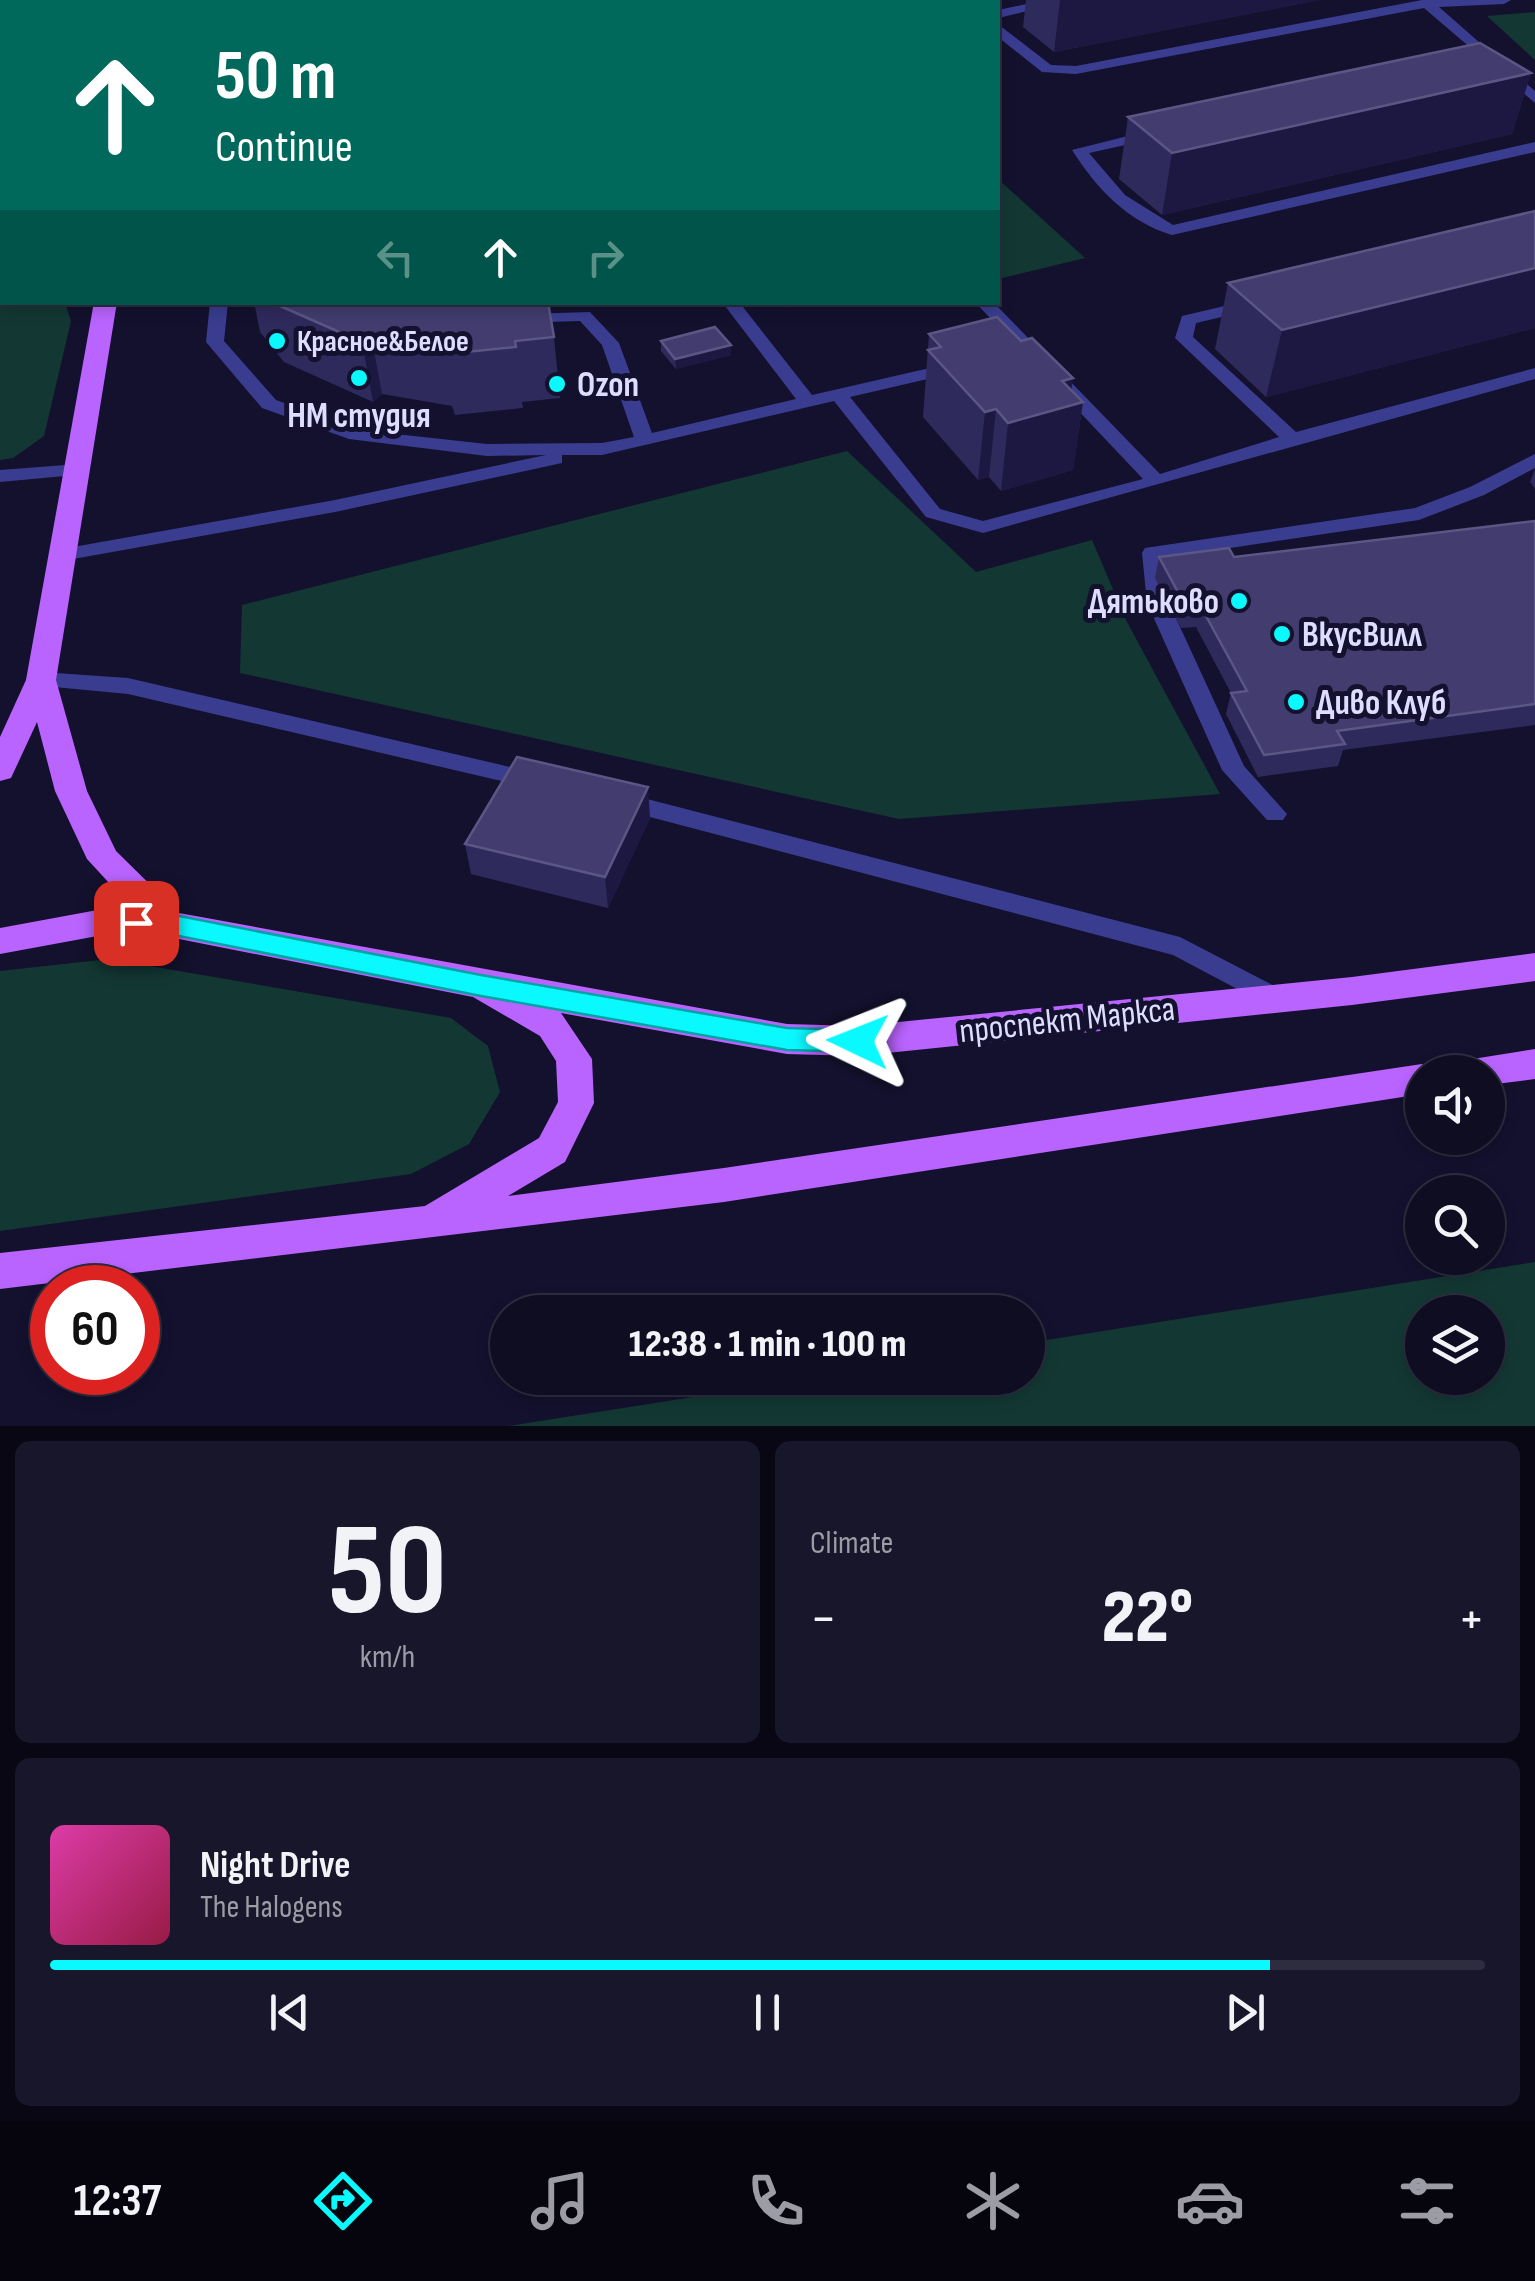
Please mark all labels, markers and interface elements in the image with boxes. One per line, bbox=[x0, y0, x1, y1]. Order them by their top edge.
text: 50 m bbox=[215, 35, 336, 119]
icon: ahead bbox=[50, 40, 180, 170]
text: Continue bbox=[215, 120, 353, 175]
icon: left bbox=[368, 230, 423, 285]
icon: ahead bbox=[473, 230, 528, 285]
icon: right bbox=[578, 230, 633, 285]
place label: Красное&Белое bbox=[297, 324, 469, 360]
marker: Красное&Белое bbox=[266, 330, 288, 352]
place label: Ozon bbox=[577, 364, 639, 407]
marker: HM студия bbox=[348, 367, 370, 389]
marker: Ozon bbox=[546, 373, 568, 395]
place label: HM студия bbox=[287, 395, 431, 438]
place label: Дятьково bbox=[1088, 581, 1219, 624]
marker: Дятьково bbox=[1228, 590, 1250, 612]
place label: ВкусВилл bbox=[1302, 614, 1422, 657]
marker: ВкусВилл bbox=[1271, 623, 1293, 645]
place label: Диво Клуб bbox=[1316, 682, 1446, 725]
marker: Диво Клуб bbox=[1285, 691, 1307, 713]
pin bbox=[94, 881, 179, 966]
icon: arrive bbox=[109, 896, 164, 951]
street label: проспект Маркса bbox=[957, 988, 1177, 1053]
position arrow bbox=[806, 989, 910, 1093]
map controls bbox=[1405, 1055, 1505, 1395]
button: sound bbox=[1405, 1055, 1505, 1155]
button: search bbox=[1405, 1175, 1505, 1275]
speed limit sign: 60 bbox=[30, 1265, 160, 1395]
button: layers bbox=[1405, 1295, 1505, 1395]
text: 12:38 · 1 min · 100 m bbox=[629, 1322, 906, 1367]
text: 50 bbox=[328, 1495, 447, 1651]
text: Climate bbox=[810, 1524, 893, 1563]
text: 22° bbox=[1102, 1573, 1193, 1664]
text: − bbox=[810, 1586, 837, 1653]
text: + bbox=[1458, 1586, 1485, 1653]
text: km/h bbox=[360, 1638, 415, 1677]
text: Night Drive bbox=[200, 1843, 351, 1888]
text: The Halogens bbox=[200, 1888, 343, 1927]
icon: previous bbox=[262, 1985, 317, 2040]
icon: pause bbox=[740, 1985, 795, 2040]
icon: next bbox=[1218, 1985, 1273, 2040]
icon: directions bbox=[308, 2166, 378, 2236]
icon: music bbox=[525, 2166, 595, 2236]
icon: phone bbox=[741, 2166, 811, 2236]
icon: climate bbox=[958, 2166, 1028, 2236]
icon: car bbox=[1175, 2166, 1245, 2236]
icon: filters bbox=[1392, 2166, 1462, 2236]
text: 12:37 bbox=[73, 2174, 161, 2229]

